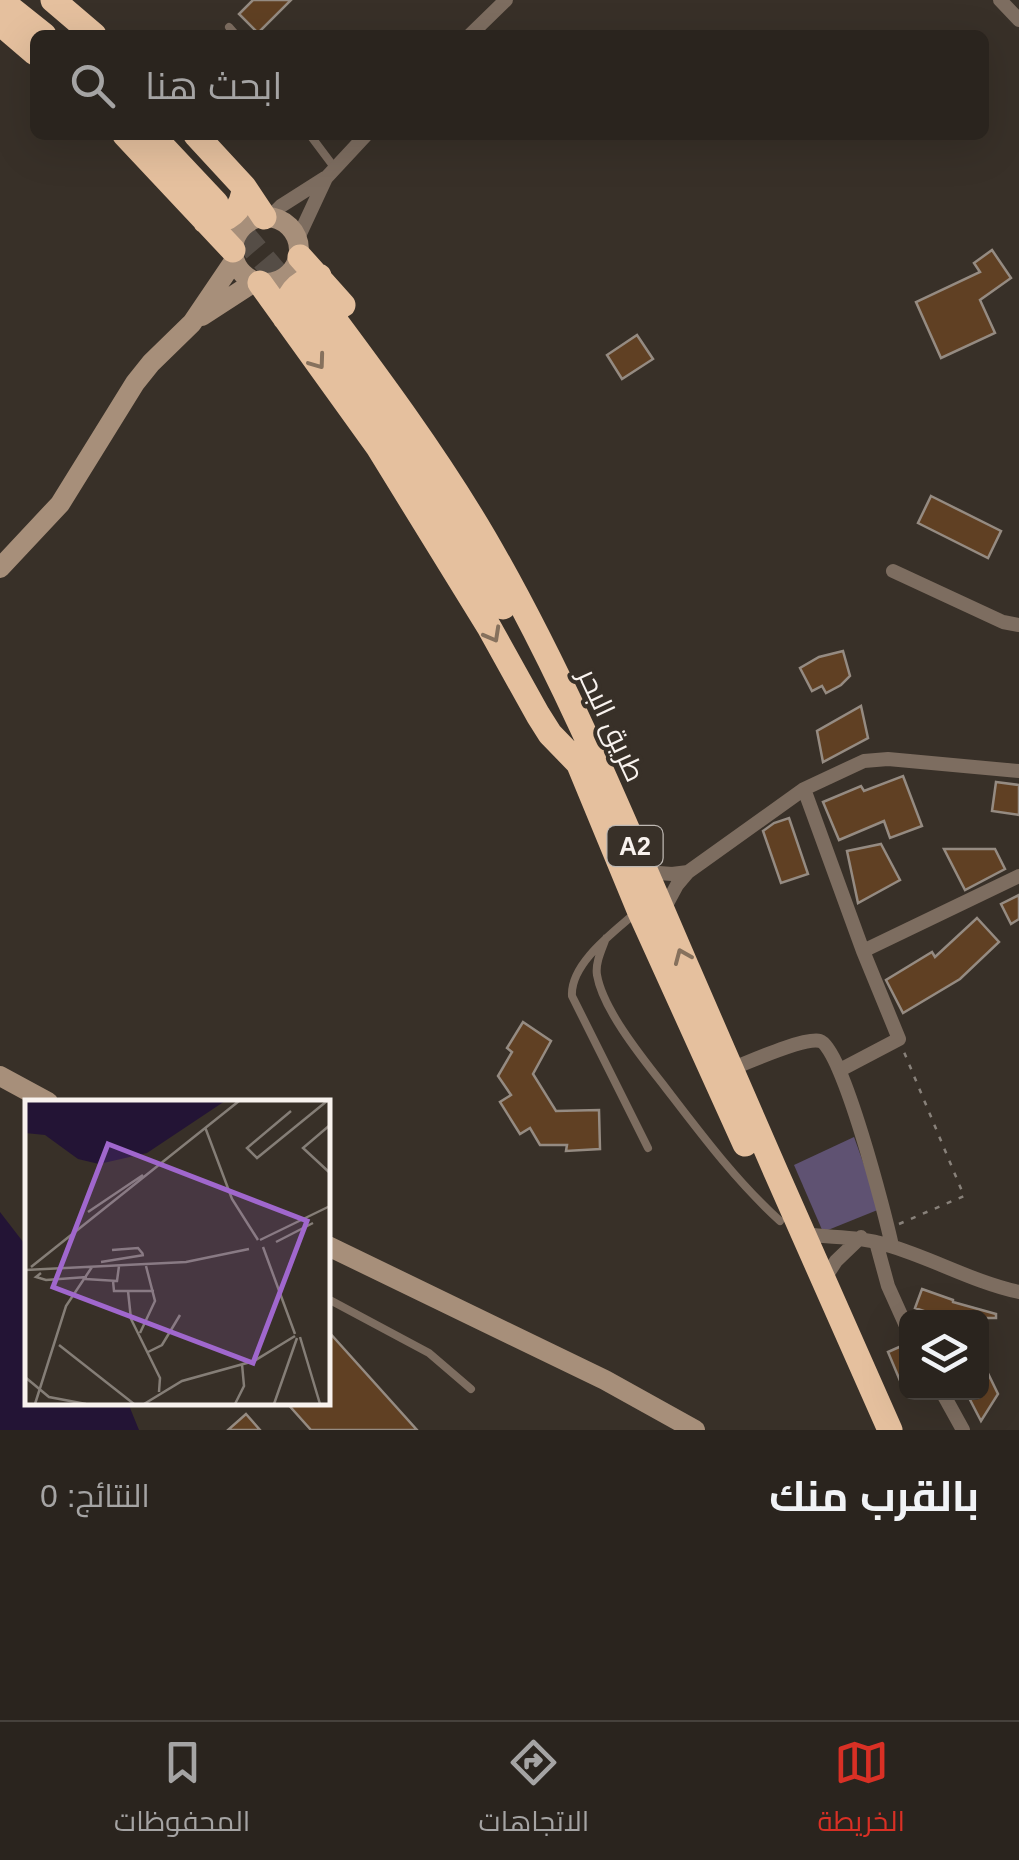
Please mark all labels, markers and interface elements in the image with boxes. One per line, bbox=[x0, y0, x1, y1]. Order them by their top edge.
search box bbox=[30, 30, 989, 140]
icon: search bbox=[65, 58, 120, 113]
text: ابحث هنا bbox=[145, 65, 283, 107]
one-way arrow bbox=[306, 351, 323, 369]
one-way arrow bbox=[481, 624, 501, 642]
street label: طريق البحر bbox=[570, 662, 651, 787]
road number: A2 bbox=[608, 826, 662, 866]
one-way arrow bbox=[674, 948, 694, 966]
inset map bbox=[25, 1100, 330, 1405]
map controls bbox=[899, 1310, 989, 1400]
button: layers bbox=[899, 1310, 989, 1400]
text: بالقرب منك bbox=[769, 1473, 979, 1520]
text: النتائج: 0 bbox=[40, 1478, 150, 1514]
tab: المحفوظات bbox=[114, 1735, 250, 1847]
tab: الاتجاهات bbox=[479, 1735, 589, 1847]
tab: الخريطة bbox=[818, 1735, 905, 1847]

